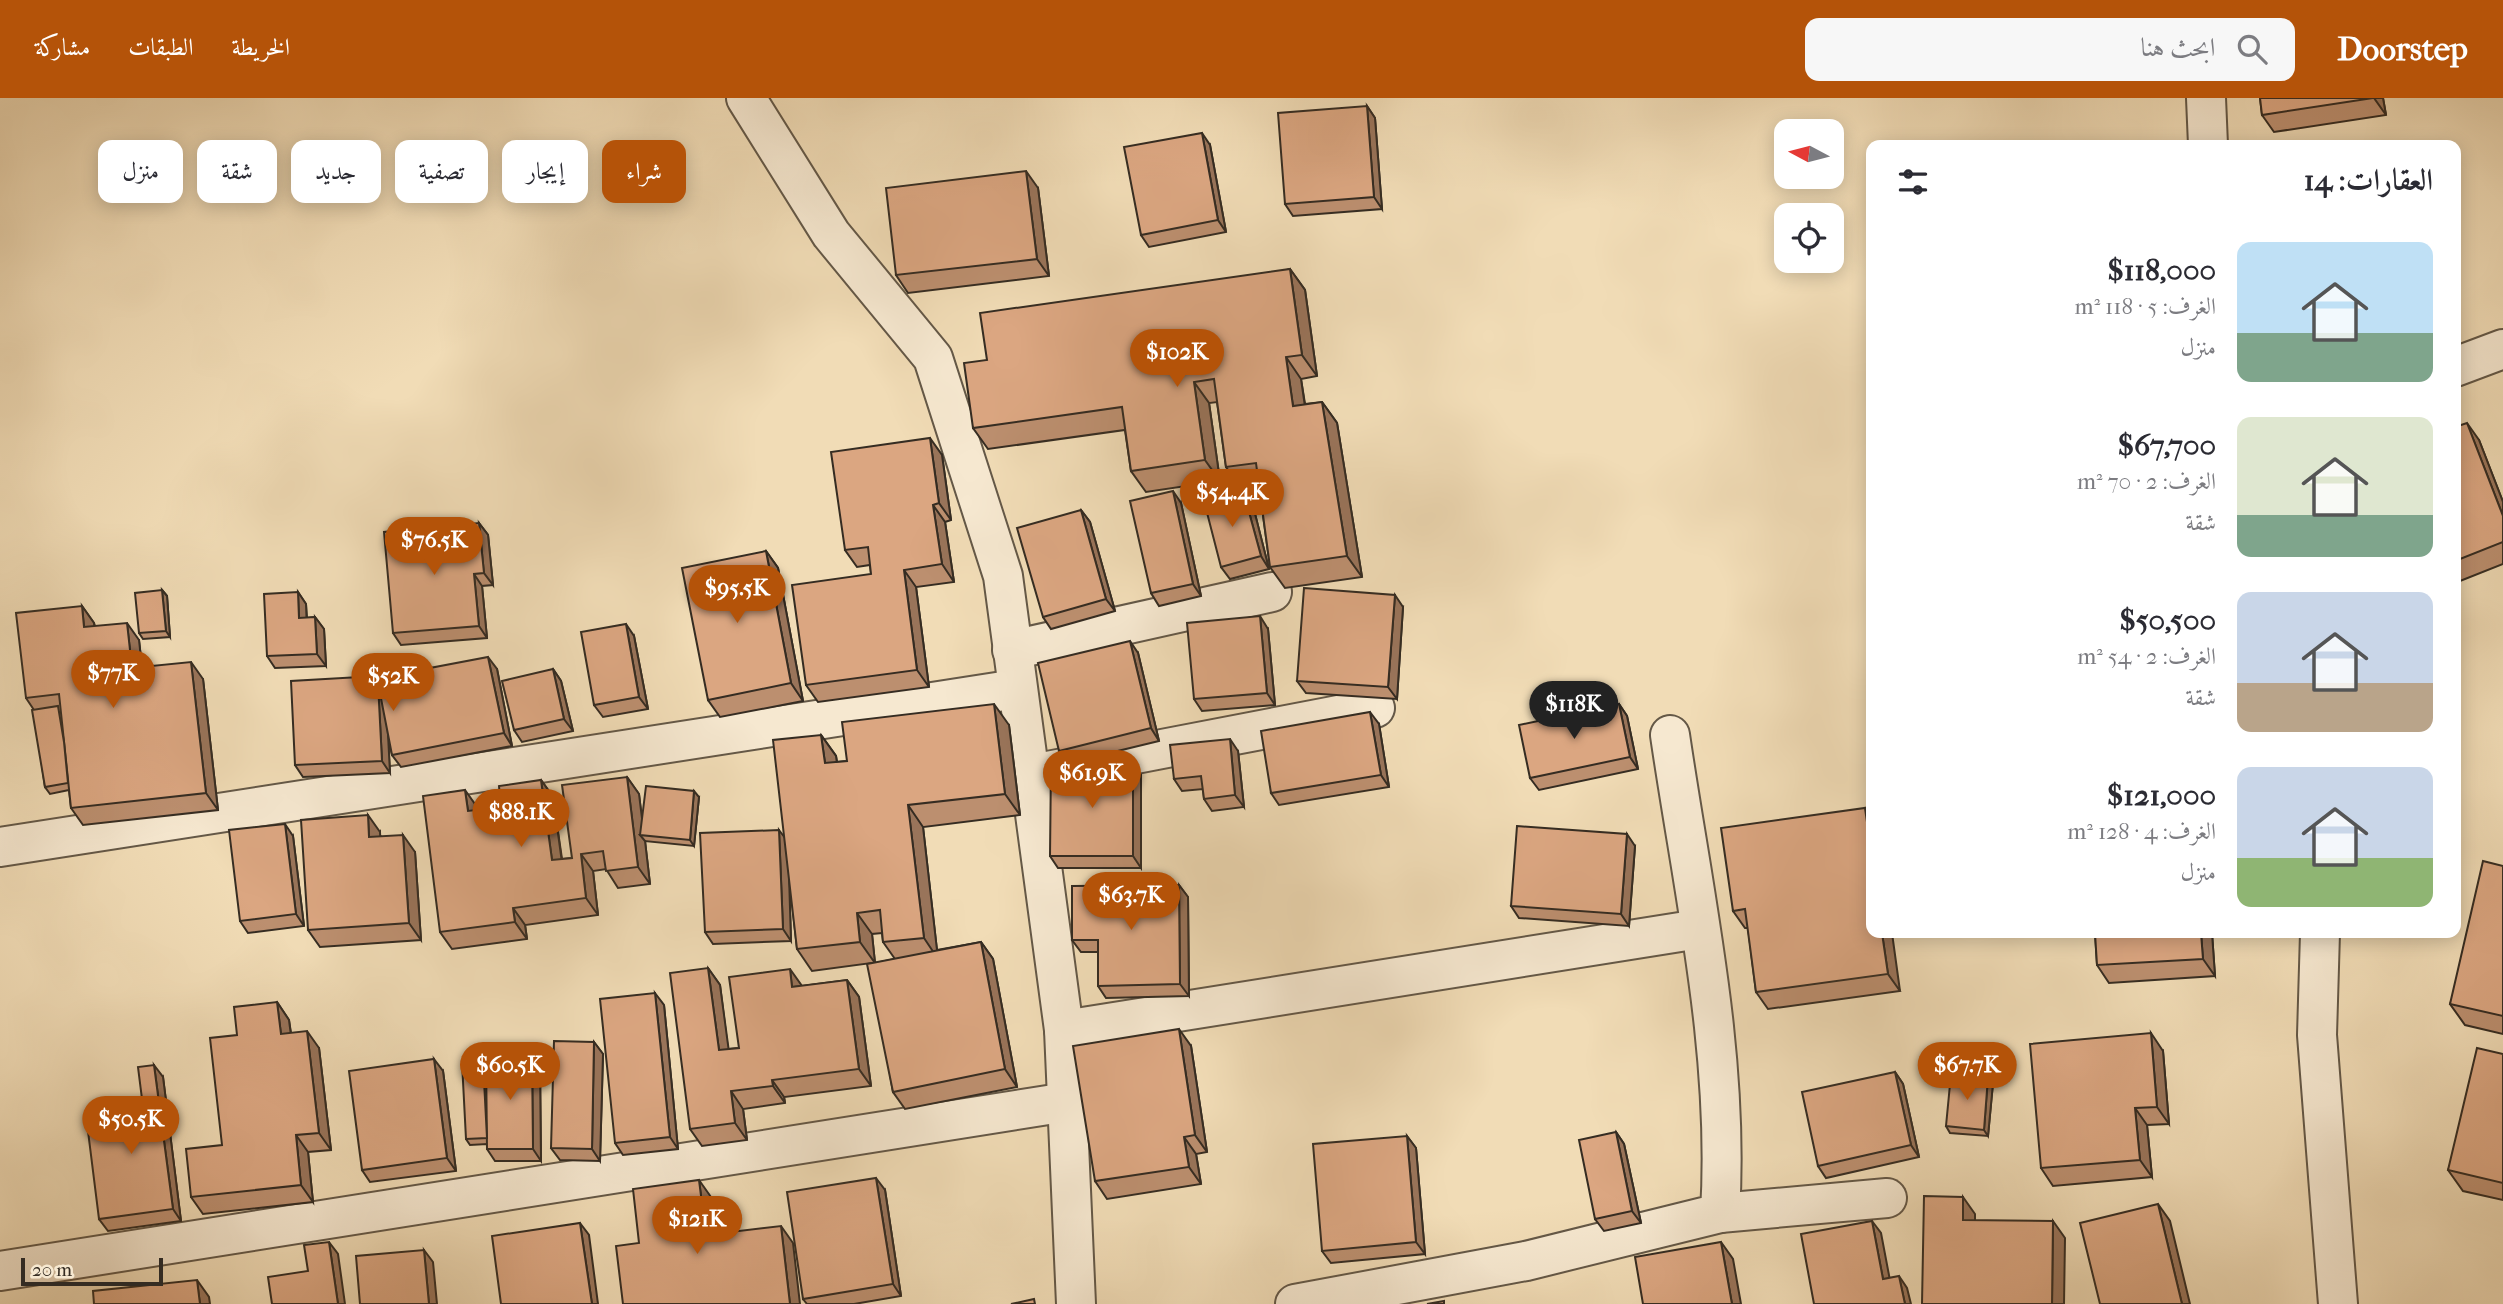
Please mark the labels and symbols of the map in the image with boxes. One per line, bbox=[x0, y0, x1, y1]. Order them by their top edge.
north arrow bbox=[1774, 119, 1844, 189]
pin: $102K bbox=[1128, 330, 1226, 389]
pin: $54.4K bbox=[1175, 470, 1289, 529]
pin: $76.5K bbox=[377, 518, 491, 577]
pin: $95.5K bbox=[680, 566, 794, 625]
pin: $77K bbox=[72, 650, 154, 710]
pin: $52K bbox=[352, 654, 434, 713]
pin: $118K bbox=[1525, 682, 1623, 741]
pin: $61.9K bbox=[1035, 750, 1149, 810]
pin: $88.1K bbox=[464, 790, 578, 849]
pin: $63.7K bbox=[1074, 872, 1188, 932]
pin: $60.5K bbox=[453, 1042, 567, 1102]
pin: $67.7K bbox=[1910, 1042, 2024, 1102]
pin: $50.5K bbox=[74, 1096, 188, 1156]
pin: $121K bbox=[648, 1196, 746, 1256]
scale bar bbox=[21, 1255, 163, 1287]

